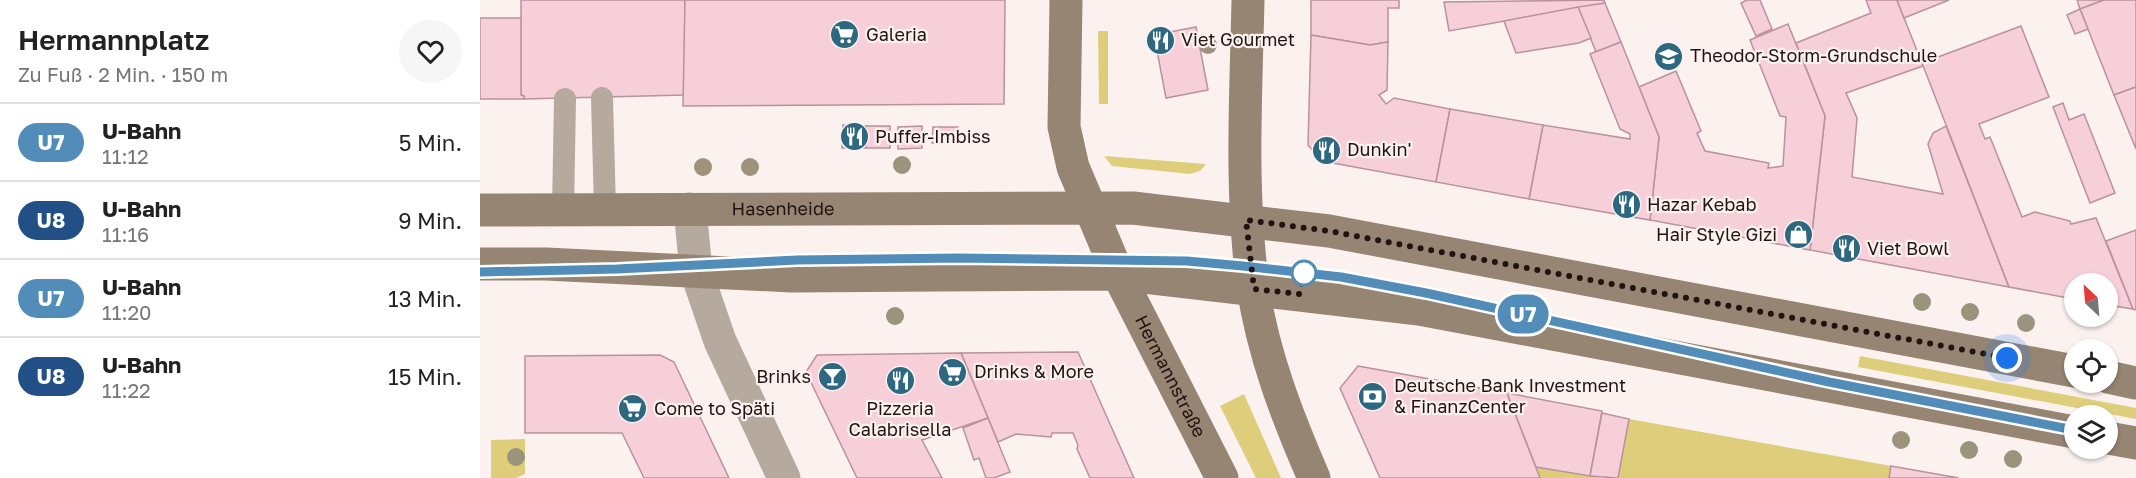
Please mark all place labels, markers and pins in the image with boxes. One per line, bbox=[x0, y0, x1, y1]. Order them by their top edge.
supermarket icon: Galeria bbox=[829, 19, 861, 51]
place label: Galeria bbox=[866, 23, 927, 45]
restaurant icon: Viet Gourmet bbox=[1144, 24, 1176, 56]
place label: Viet Gourmet bbox=[1181, 28, 1295, 50]
school or university icon: Theodor-Storm-Grundschule bbox=[1653, 40, 1685, 72]
place label: Theodor-Storm-Grundschule bbox=[1690, 44, 1937, 66]
restaurant icon: Puffer-Imbiss bbox=[838, 121, 870, 153]
place label: Puffer-Imbiss bbox=[875, 125, 991, 147]
restaurant icon: Dunkin' bbox=[1310, 134, 1342, 166]
place label: Dunkin' bbox=[1347, 138, 1411, 160]
restaurant icon: Hazar Kebab bbox=[1610, 189, 1642, 221]
place label: Hazar Kebab bbox=[1647, 193, 1757, 215]
shop icon: Hair Style Gizi bbox=[1782, 219, 1814, 251]
place label: Hair Style Gizi bbox=[1656, 223, 1777, 245]
restaurant icon: Viet Bowl bbox=[1830, 233, 1862, 265]
place label: Viet Bowl bbox=[1867, 237, 1949, 259]
unlabelled marker bbox=[1291, 260, 1317, 286]
supermarket icon: Drinks & More bbox=[937, 356, 969, 388]
place label: Drinks & More bbox=[974, 360, 1094, 382]
bar icon: Brinks bbox=[816, 361, 848, 393]
restaurant icon: Pizzeria Calabrisella bbox=[884, 364, 916, 396]
place label: Brinks bbox=[756, 365, 811, 387]
place label: Deutsche Bank Investment & FinanzCenter bbox=[1394, 374, 1626, 417]
bank icon: Deutsche Bank Investment & FinanzCenter bbox=[1357, 380, 1389, 412]
supermarket icon: Come to Späti bbox=[617, 393, 649, 425]
place label: Come to Späti bbox=[654, 397, 775, 419]
place label: Pizzeria Calabrisella bbox=[849, 397, 951, 440]

